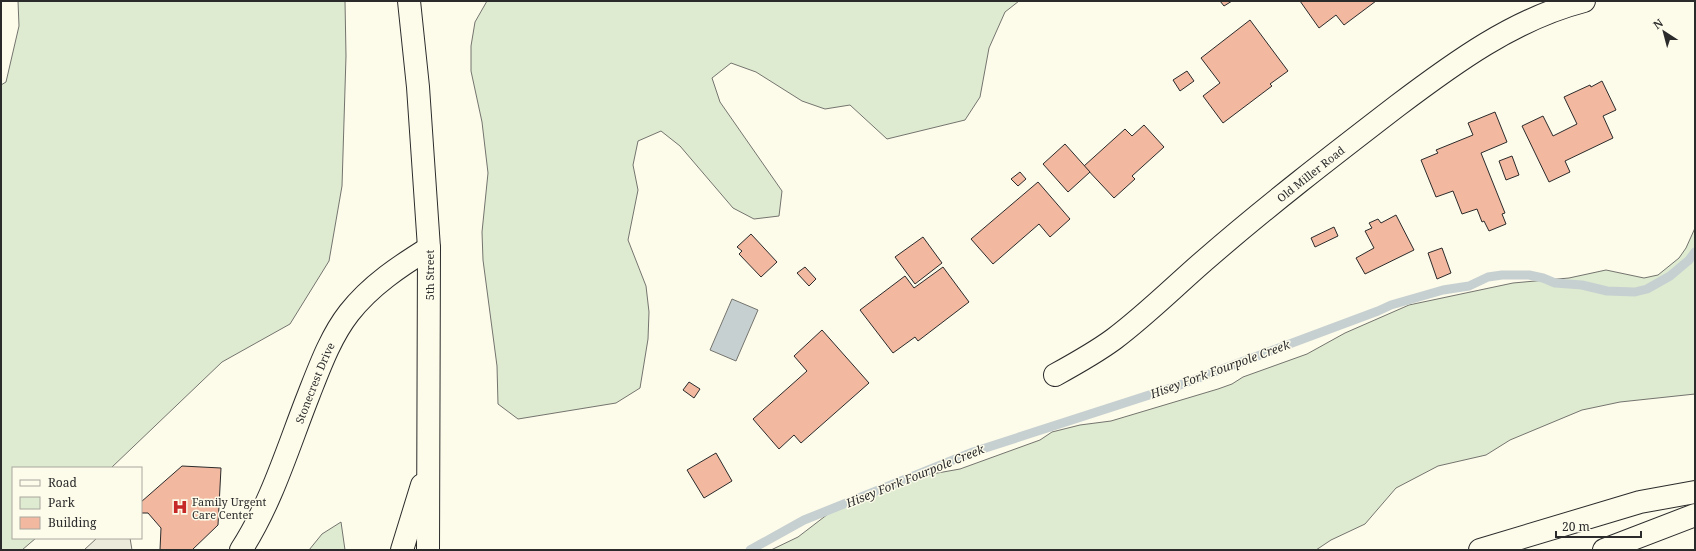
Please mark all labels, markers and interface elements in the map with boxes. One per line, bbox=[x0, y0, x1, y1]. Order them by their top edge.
north arrow bbox=[1644, 12, 1684, 52]
text: N bbox=[1650, 15, 1666, 32]
street label: Old Miller Road bbox=[1273, 142, 1347, 205]
street label: 5th Street bbox=[422, 250, 437, 300]
water label: Hisey Fork Fourpole Creek bbox=[1147, 335, 1293, 403]
street label: Stonecrest Drive bbox=[291, 339, 337, 425]
water label: Hisey Fork Fourpole Creek bbox=[843, 440, 988, 512]
legend bbox=[12, 467, 142, 539]
text: Road bbox=[48, 474, 78, 491]
text: Park bbox=[48, 494, 76, 511]
place label: Family Urgent Care Center bbox=[192, 494, 267, 522]
hospital icon: Family Urgent Care Center bbox=[171, 498, 189, 516]
scale bar bbox=[1556, 513, 1641, 539]
text: Building bbox=[48, 514, 97, 531]
text: 20 m bbox=[1562, 518, 1590, 535]

